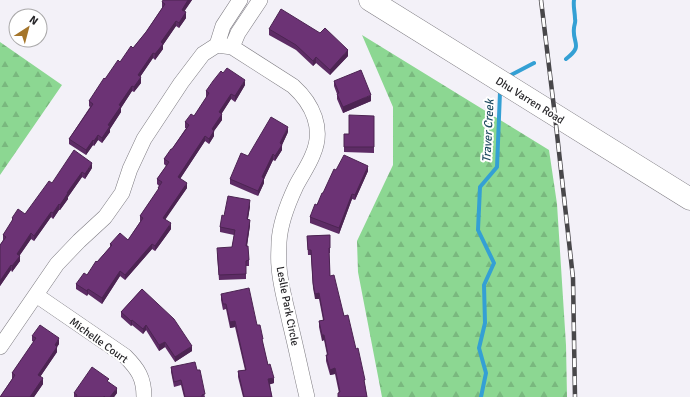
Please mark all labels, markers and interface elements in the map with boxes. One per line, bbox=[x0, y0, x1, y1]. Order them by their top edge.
north arrow bbox=[8, 8, 48, 48]
text: N bbox=[27, 13, 41, 28]
street label: Dhu Varren Road bbox=[493, 74, 567, 127]
water label: Traver Creek bbox=[479, 98, 498, 163]
street label: Leslie Park Circle bbox=[273, 265, 302, 347]
street label: Michelle Court bbox=[67, 315, 131, 366]

